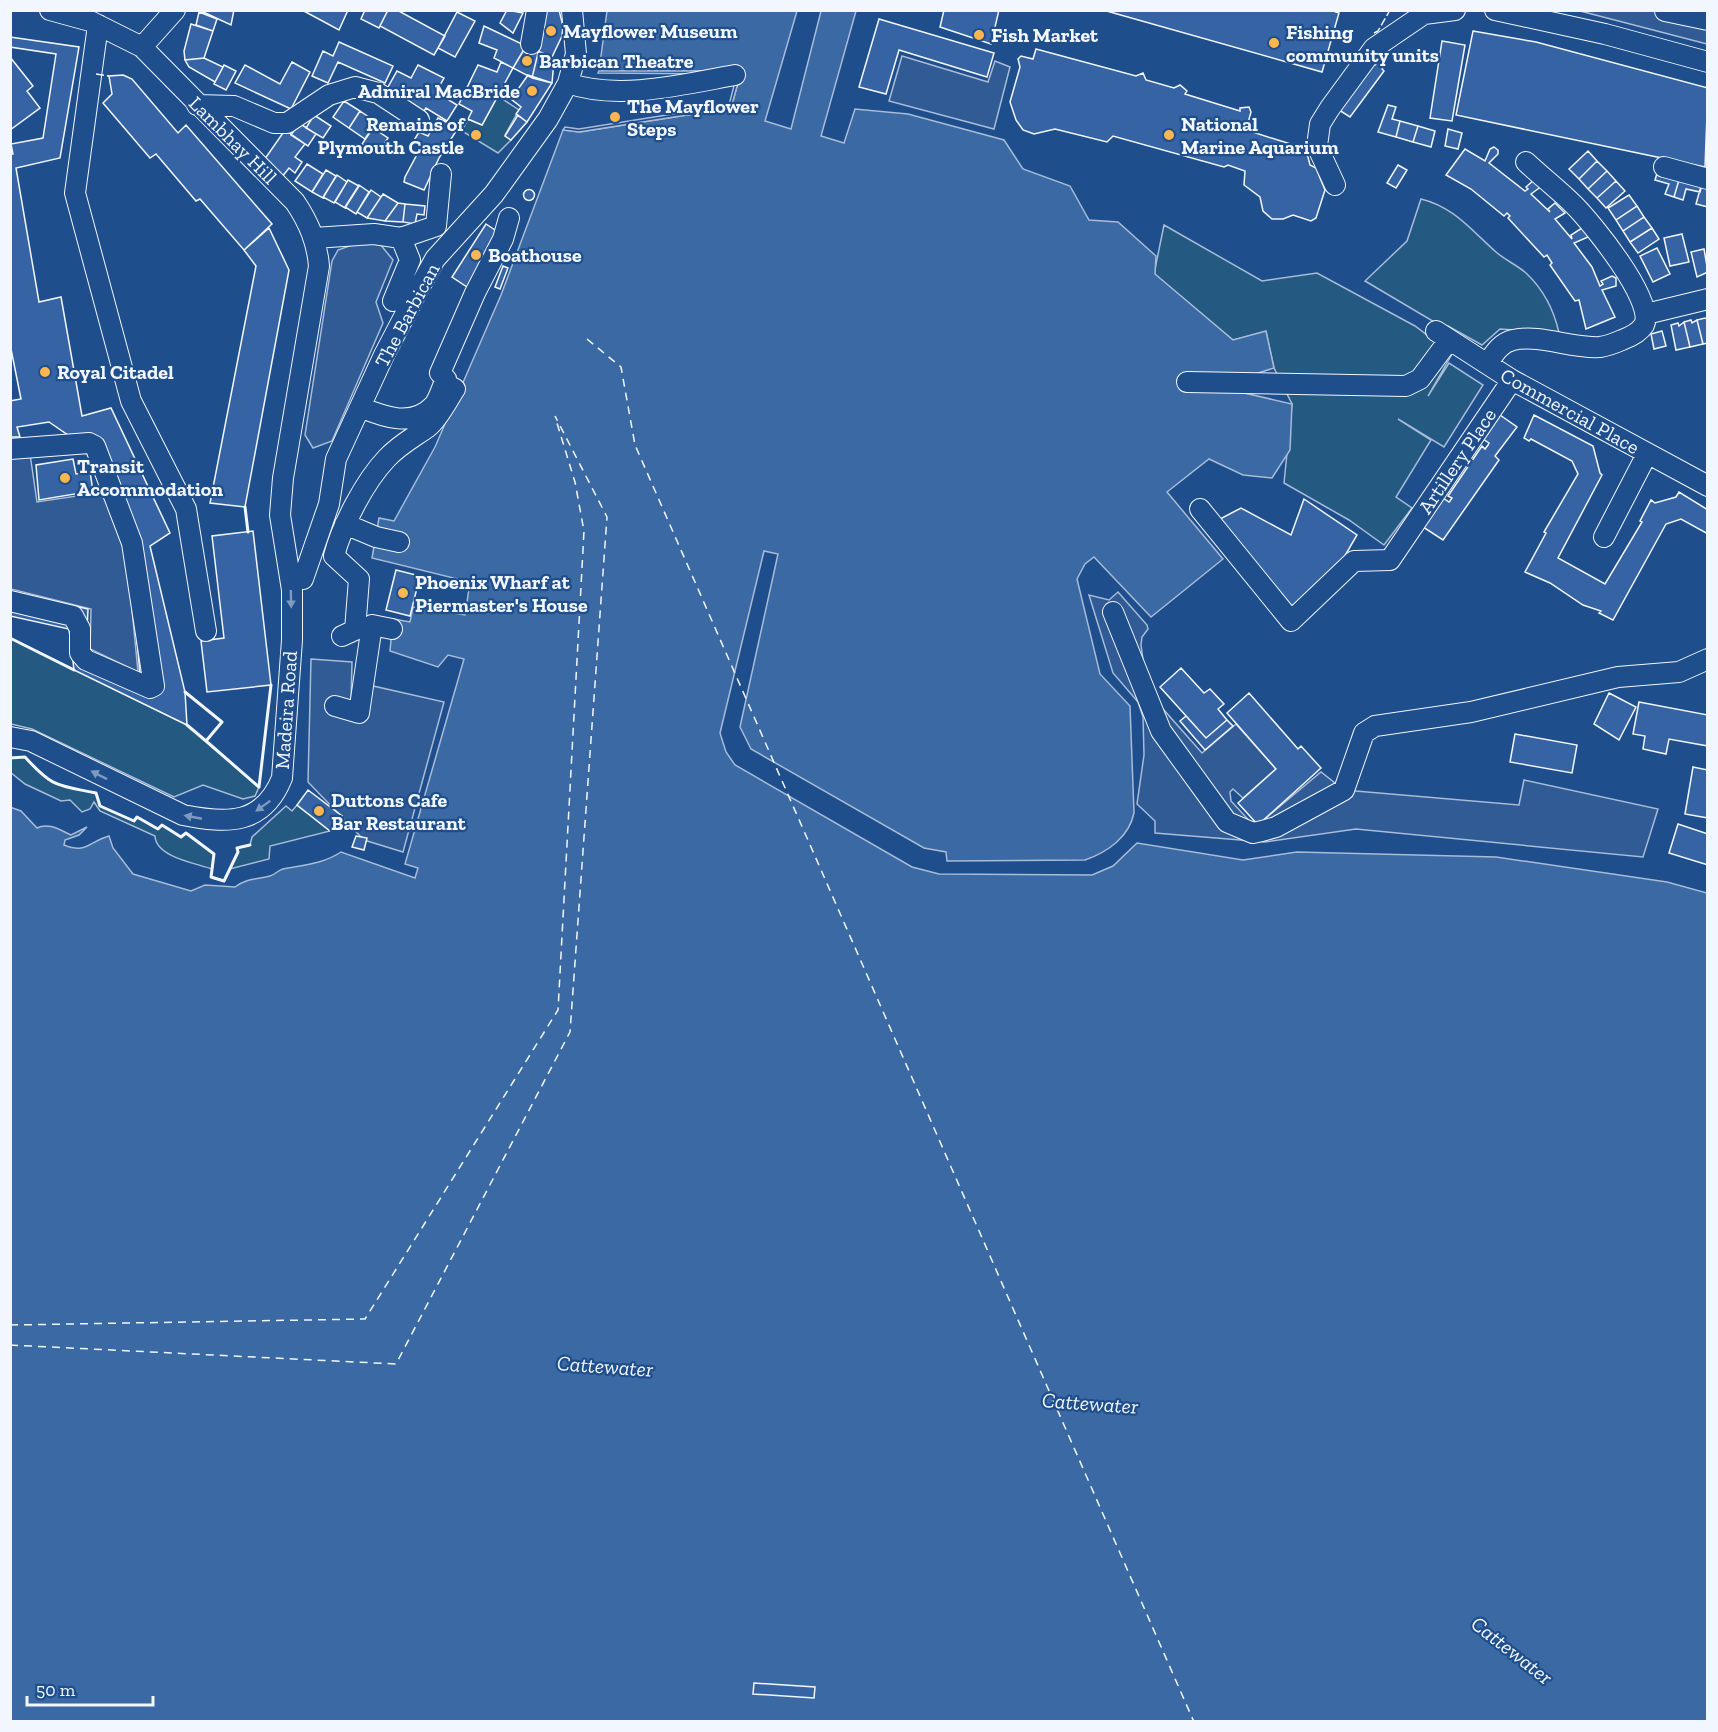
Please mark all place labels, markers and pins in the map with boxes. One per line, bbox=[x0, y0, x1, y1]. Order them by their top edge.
place label: Mayflower Museum bbox=[563, 19, 738, 43]
place label: Fishing community units bbox=[1286, 20, 1439, 67]
place label: Fish Market bbox=[991, 23, 1099, 47]
marker: Mayflower Museum bbox=[544, 24, 558, 38]
marker: Fish Market bbox=[972, 28, 986, 42]
marker: Fishing community units bbox=[1267, 36, 1281, 50]
place label: Barbican Theatre bbox=[539, 49, 694, 73]
marker: Barbican Theatre bbox=[520, 54, 534, 68]
place label: Admiral MacBride bbox=[358, 79, 520, 103]
marker: Admiral MacBride bbox=[525, 84, 539, 98]
place label: The Mayflower Steps bbox=[627, 94, 759, 141]
marker: The Mayflower Steps bbox=[608, 110, 622, 124]
place label: Remains of Plymouth Castle bbox=[318, 112, 466, 159]
place label: National Marine Aquarium bbox=[1181, 112, 1339, 159]
marker: Remains of Plymouth Castle bbox=[469, 128, 483, 142]
marker: National Marine Aquarium bbox=[1162, 128, 1176, 142]
place label: Boathouse bbox=[488, 243, 582, 267]
marker: Boathouse bbox=[469, 248, 483, 262]
place label: Royal Citadel bbox=[57, 360, 174, 384]
marker: Royal Citadel bbox=[38, 365, 52, 379]
place label: Transit Accommodation bbox=[77, 454, 223, 501]
marker: Transit Accommodation bbox=[58, 471, 72, 485]
place label: Phoenix Wharf at Piermaster's House bbox=[415, 570, 588, 617]
marker: Phoenix Wharf at Piermaster's House bbox=[396, 586, 410, 600]
place label: Duttons Cafe Bar Restaurant bbox=[331, 788, 467, 835]
marker: Duttons Cafe Bar Restaurant bbox=[312, 804, 326, 818]

